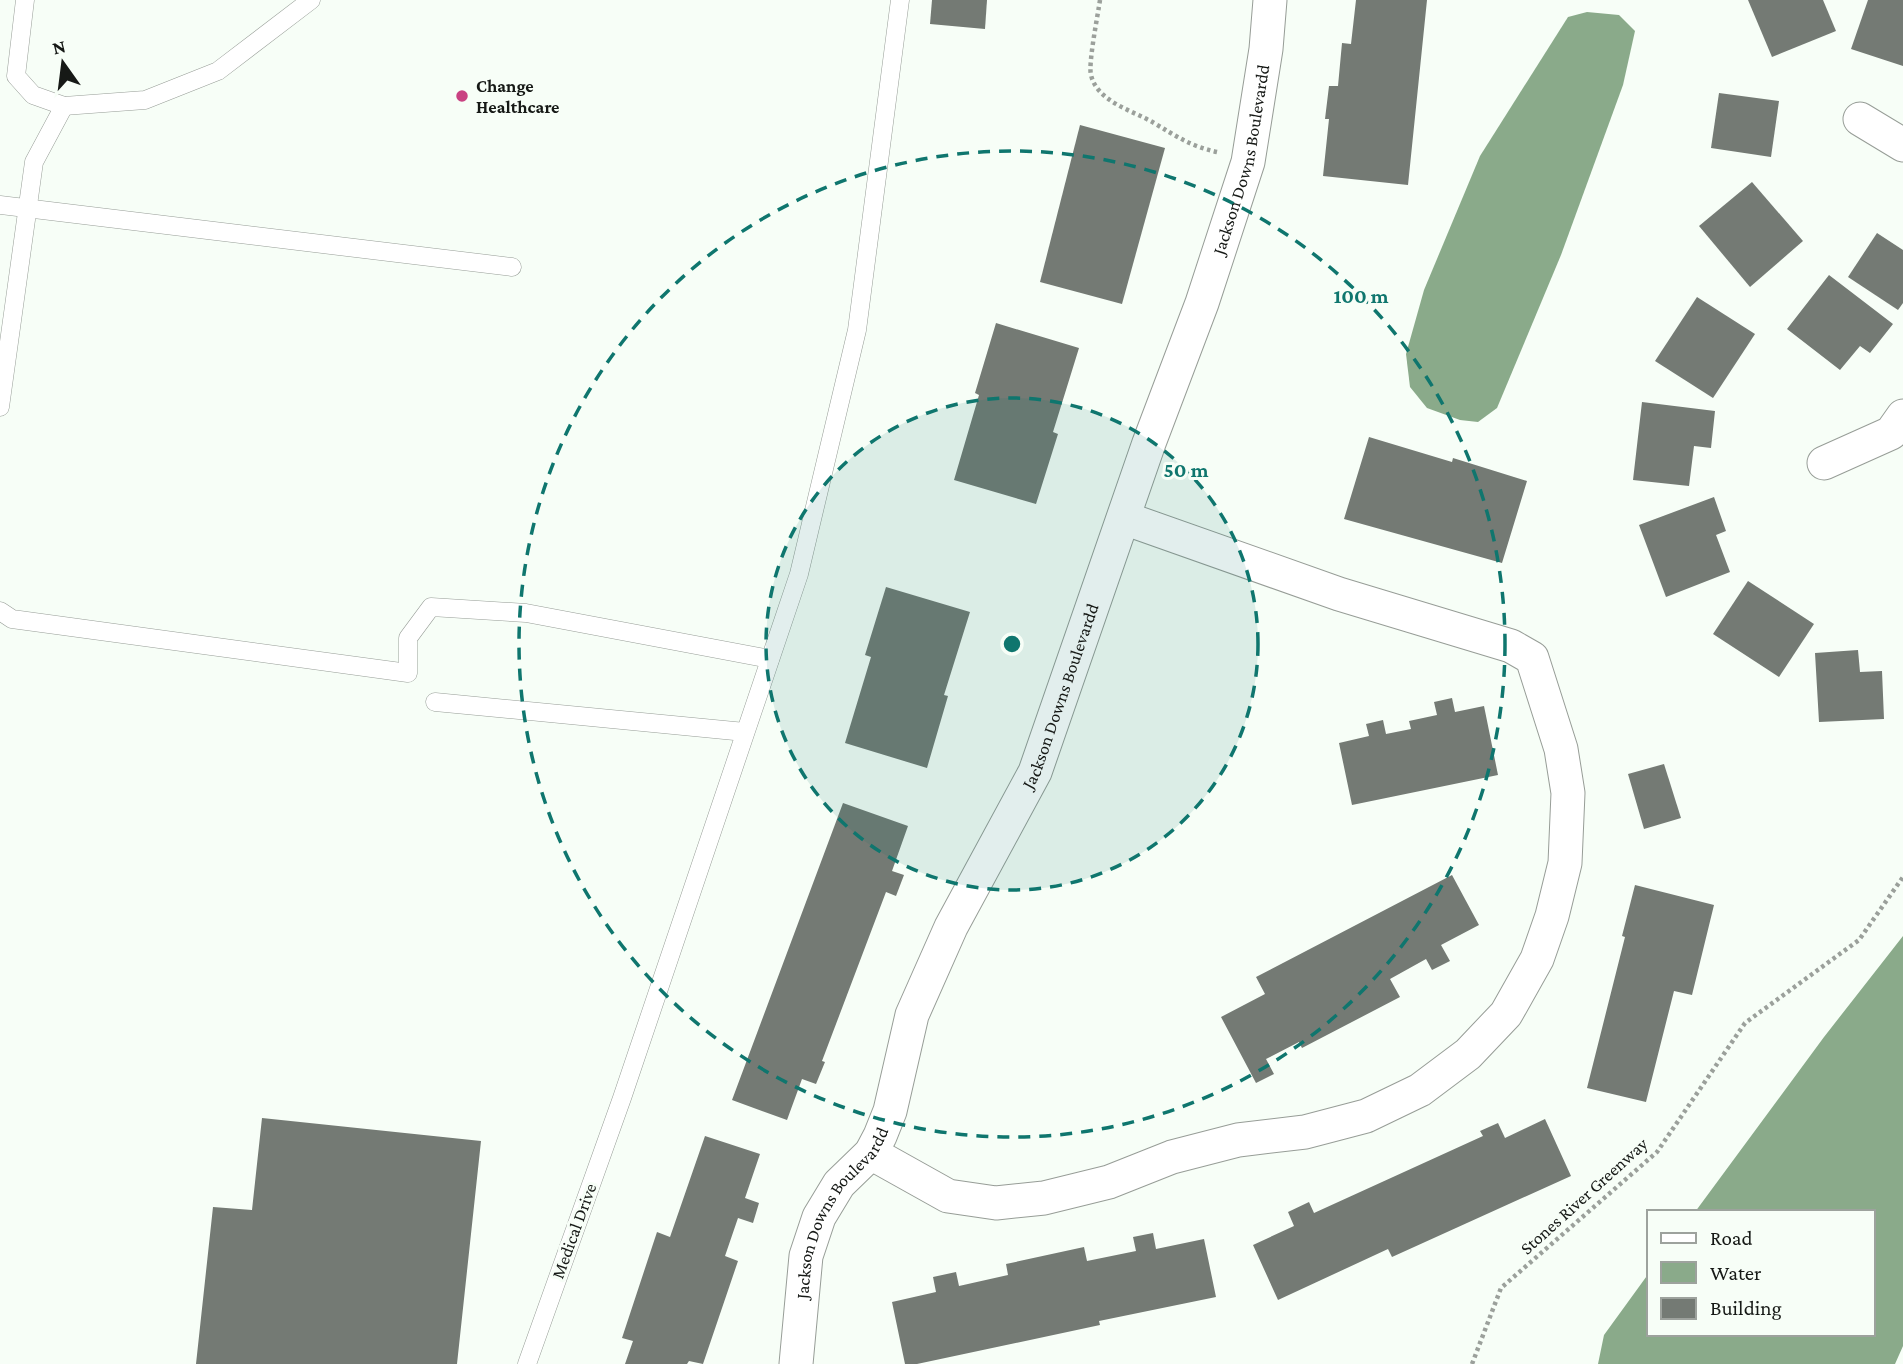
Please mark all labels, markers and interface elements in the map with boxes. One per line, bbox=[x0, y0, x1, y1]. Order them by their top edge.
north arrow bbox=[28, 28, 98, 98]
text: N bbox=[50, 35, 68, 59]
street label: Jackson Downs Boulevardd bbox=[1208, 63, 1273, 259]
place label: Change Healthcare bbox=[476, 76, 559, 117]
marker: Change Healthcare bbox=[454, 88, 470, 104]
text: 100 m bbox=[1333, 284, 1389, 308]
text: 50 m bbox=[1164, 458, 1209, 482]
street label: Jackson Downs Boulevardd bbox=[1017, 600, 1103, 794]
centre of rings bbox=[1000, 632, 1024, 656]
street label: Jackson Downs Boulevardd bbox=[792, 1124, 893, 1302]
street label: Stones River Greenway bbox=[1516, 1133, 1652, 1258]
street label: Medical Drive bbox=[547, 1180, 601, 1281]
legend bbox=[1647, 1210, 1875, 1336]
text: Road bbox=[1710, 1226, 1753, 1250]
text: Water bbox=[1710, 1261, 1762, 1285]
text: Building bbox=[1710, 1296, 1782, 1320]

